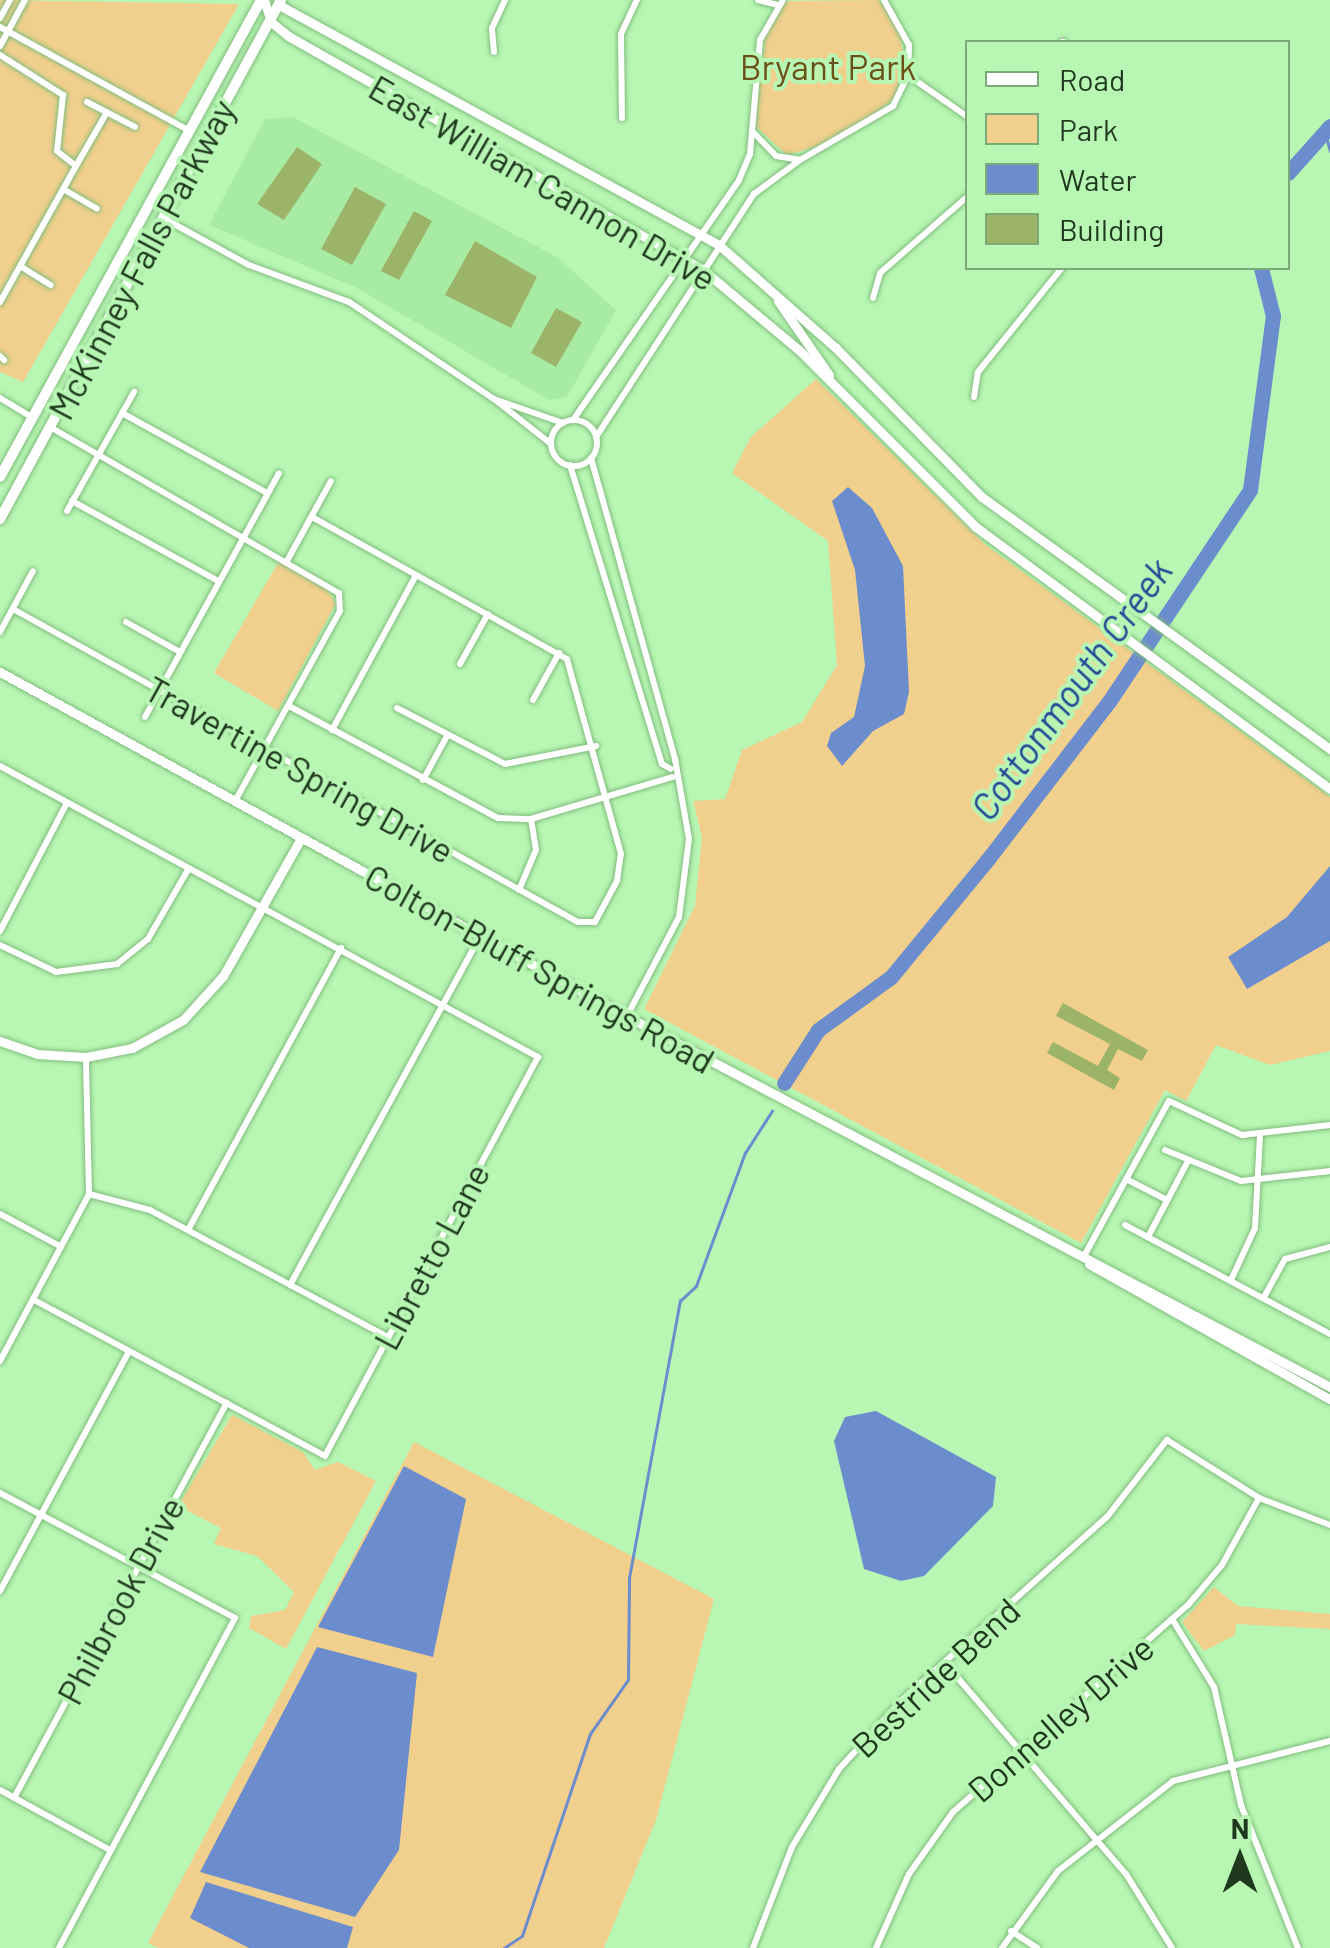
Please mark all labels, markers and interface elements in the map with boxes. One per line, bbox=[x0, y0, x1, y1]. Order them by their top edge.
legend bbox=[965, 40, 1290, 270]
park label: Bryant Park bbox=[740, 45, 916, 87]
text: Road bbox=[1059, 61, 1125, 97]
street label: East William Cannon Drive bbox=[362, 65, 724, 299]
street label: McKinney Falls Parkway bbox=[39, 92, 243, 426]
text: Park bbox=[1059, 111, 1118, 147]
text: Water bbox=[1059, 161, 1137, 197]
text: Building bbox=[1059, 211, 1164, 247]
water label: Cottonmouth Creek bbox=[961, 549, 1181, 829]
street label: Travertine Spring Drive bbox=[138, 667, 462, 871]
street label: Colton-Bluff Springs Road bbox=[358, 854, 722, 1082]
street label: Libretto Lane bbox=[364, 1156, 498, 1356]
street label: Philbrook Drive bbox=[48, 1489, 192, 1711]
street label: Bestride Bend bbox=[842, 1588, 1028, 1766]
street label: Donnelley Drive bbox=[959, 1626, 1161, 1810]
north arrow bbox=[1190, 1808, 1290, 1908]
text: N bbox=[1231, 1811, 1249, 1845]

